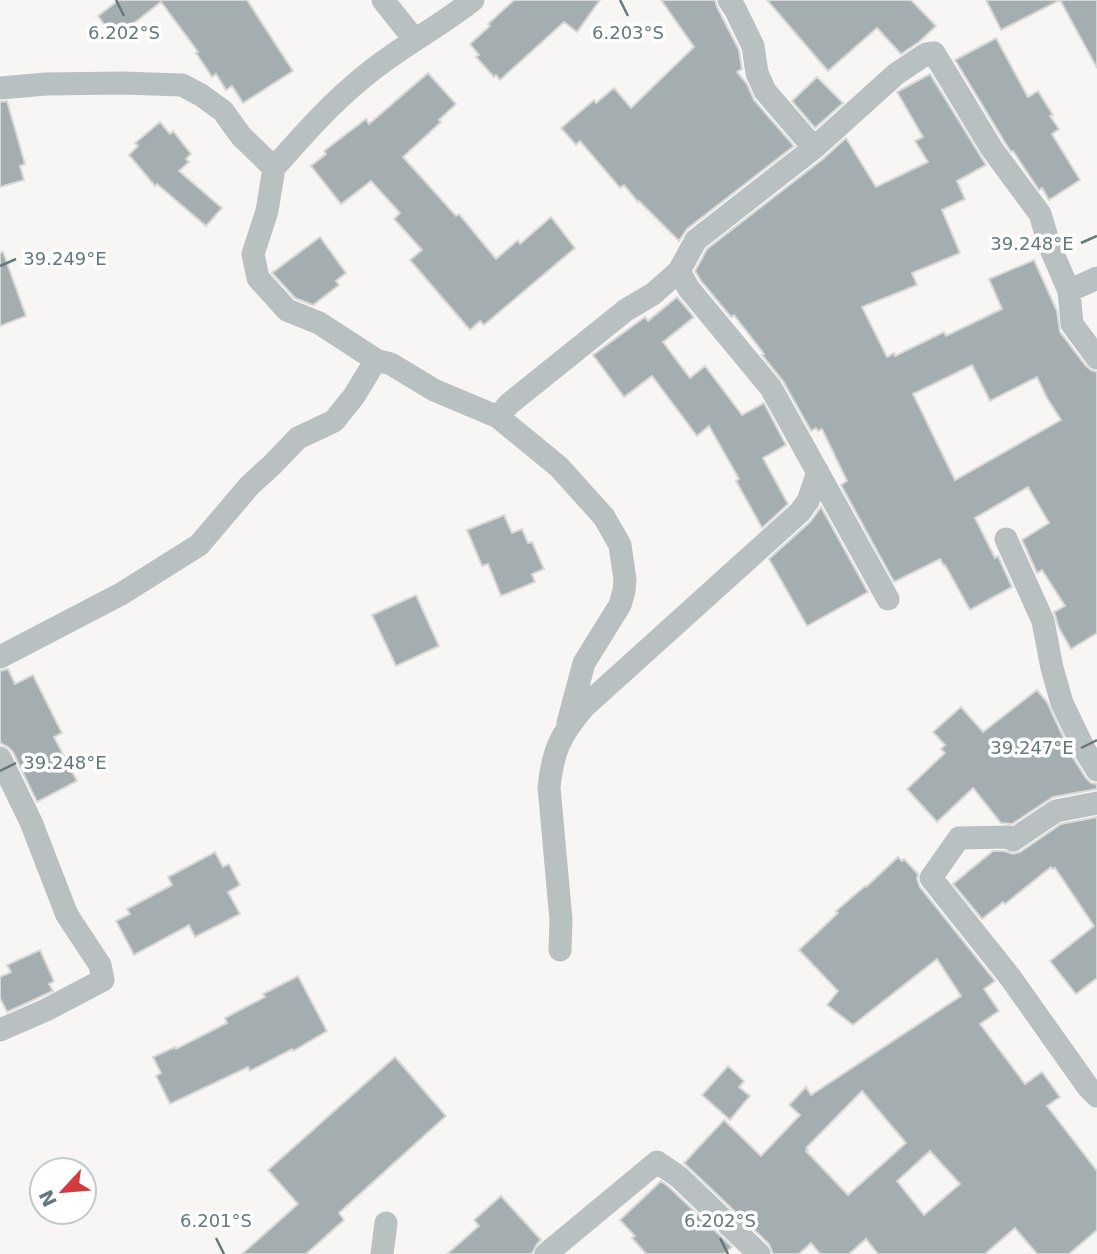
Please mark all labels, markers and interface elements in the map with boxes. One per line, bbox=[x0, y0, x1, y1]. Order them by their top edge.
text: 6.202°S bbox=[88, 22, 160, 43]
text: 6.203°S bbox=[592, 22, 664, 43]
text: 39.248°E bbox=[990, 233, 1074, 254]
text: 39.249°E bbox=[23, 248, 107, 269]
text: 39.247°E bbox=[990, 737, 1074, 758]
text: 39.248°E bbox=[23, 752, 107, 773]
north arrow bbox=[28, 1156, 98, 1226]
text: N bbox=[34, 1186, 61, 1210]
text: 6.201°S bbox=[180, 1210, 252, 1231]
text: 6.202°S bbox=[684, 1210, 756, 1231]

